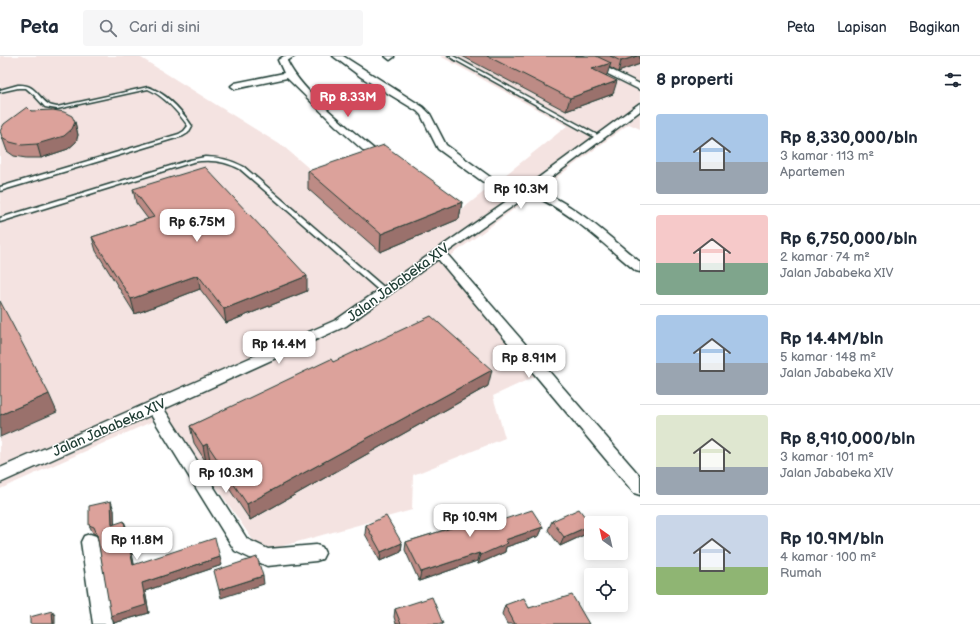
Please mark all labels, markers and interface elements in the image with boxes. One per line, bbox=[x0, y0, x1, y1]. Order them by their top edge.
search box bbox=[83, 10, 363, 46]
text: Peta bbox=[20, 16, 59, 39]
icon: search bbox=[97, 17, 119, 39]
text: Cari di sini bbox=[129, 18, 200, 37]
text: Peta bbox=[787, 19, 815, 36]
text: Lapisan bbox=[837, 19, 887, 36]
text: Bagikan bbox=[909, 19, 960, 36]
icon: filters bbox=[942, 69, 964, 91]
text: 8 properti bbox=[656, 70, 733, 90]
pin: Rp 8.33M bbox=[307, 84, 389, 118]
text: Rp 8.33M bbox=[320, 89, 376, 105]
text: Rp 8,330,000/bln bbox=[780, 128, 918, 148]
icon: home bbox=[688, 130, 736, 178]
text: 3 kamar · 113 m² bbox=[780, 148, 874, 164]
text: Apartemen bbox=[780, 164, 845, 180]
pin: Rp 10.3M bbox=[480, 176, 562, 210]
text: Rp 10.3M bbox=[493, 181, 549, 197]
pin: Rp 6.75M bbox=[156, 209, 238, 243]
text: Rp 6.75M bbox=[169, 214, 225, 230]
text: Rp 6,750,000/bln bbox=[780, 229, 917, 249]
icon: home bbox=[688, 231, 736, 279]
street label: Jalan Jababeka XIV bbox=[344, 239, 453, 325]
text: 2 kamar · 74 m² bbox=[780, 249, 870, 265]
text: Jalan Jababeka XIV bbox=[780, 265, 893, 281]
text: Rp 14.4M/bln bbox=[780, 329, 883, 349]
pin: Rp 14.4M bbox=[238, 331, 320, 365]
icon: home bbox=[688, 331, 736, 379]
text: Rp 14.4M bbox=[252, 336, 306, 352]
pin: Rp 8.91M bbox=[488, 345, 570, 379]
text: 5 kamar · 148 m² bbox=[780, 349, 876, 365]
text: Rp 8.91M bbox=[502, 350, 556, 366]
text: Jalan Jababeka XIV bbox=[780, 365, 893, 381]
street label: Jalan Jababeka XIV bbox=[50, 395, 169, 460]
text: Rp 8,910,000/bln bbox=[780, 429, 915, 449]
icon: home bbox=[688, 431, 736, 479]
text: 3 kamar · 101 m² bbox=[780, 449, 874, 465]
pin: Rp 10.3M bbox=[185, 460, 267, 494]
text: Rp 10.3M bbox=[198, 465, 254, 481]
text: Jalan Jababeka XIV bbox=[780, 465, 893, 481]
pin: Rp 10.9M bbox=[429, 504, 511, 538]
text: Rp 10.9M bbox=[442, 509, 498, 525]
north arrow bbox=[584, 516, 628, 560]
map controls bbox=[584, 516, 628, 612]
pin: Rp 11.8M bbox=[96, 527, 178, 561]
text: Rp 10.9M/bln bbox=[780, 529, 884, 549]
icon: home bbox=[688, 531, 736, 579]
text: Rp 11.8M bbox=[111, 532, 163, 548]
text: 4 kamar · 100 m² bbox=[780, 549, 876, 565]
text: Rumah bbox=[780, 565, 822, 581]
button: locate bbox=[584, 568, 628, 612]

